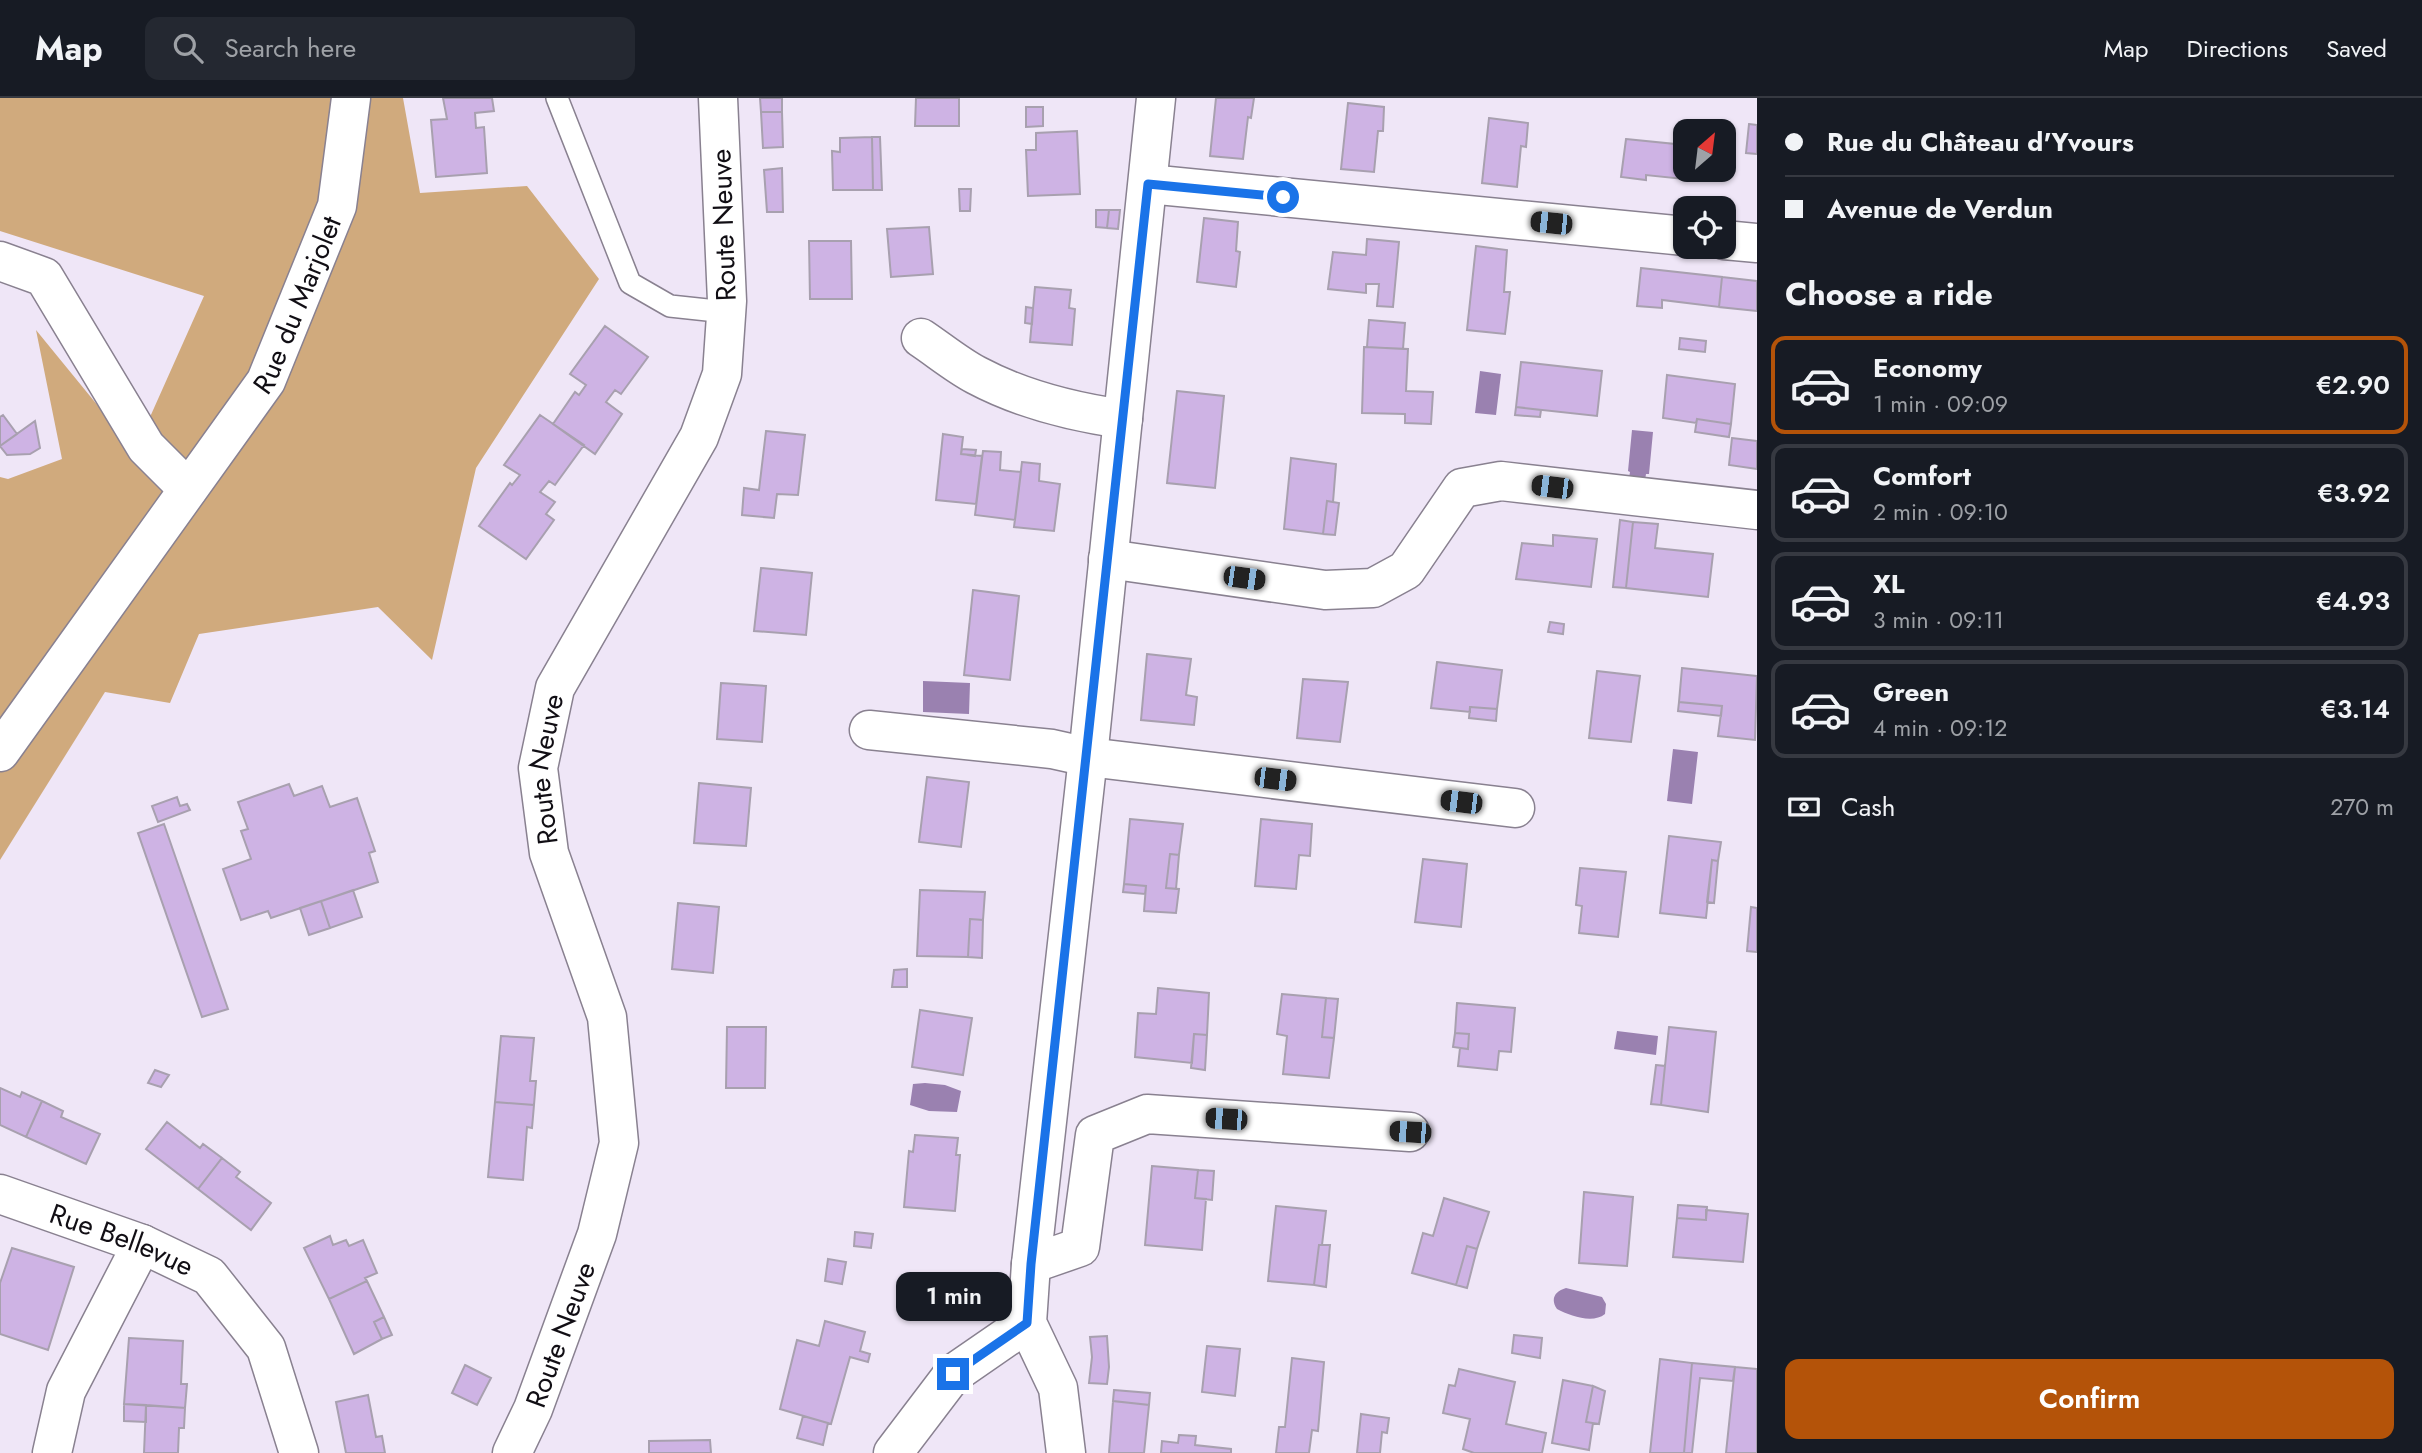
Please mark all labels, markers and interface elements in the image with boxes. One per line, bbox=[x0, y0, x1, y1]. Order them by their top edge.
search box bbox=[145, 17, 635, 80]
text: Map bbox=[35, 25, 103, 72]
icon: search bbox=[169, 29, 207, 67]
text: Search here bbox=[225, 29, 356, 67]
text: Map bbox=[2104, 31, 2149, 66]
text: Directions bbox=[2187, 31, 2288, 66]
text: Saved bbox=[2326, 31, 2387, 66]
north arrow bbox=[1673, 119, 1736, 182]
map controls bbox=[1673, 119, 1736, 259]
text: Rue du Château d'Yvours bbox=[1827, 123, 2134, 161]
street label: Route Neuve bbox=[700, 148, 747, 302]
route start bbox=[1267, 181, 1299, 213]
text: Avenue de Verdun bbox=[1827, 190, 2053, 228]
button: locate bbox=[1673, 196, 1736, 259]
street label: Rue du Marjolet bbox=[243, 210, 352, 403]
car bbox=[1530, 210, 1573, 236]
text: Choose a ride bbox=[1785, 271, 1993, 317]
text: Economy bbox=[1873, 349, 1982, 387]
icon: car bbox=[1789, 354, 1852, 417]
text: €2.90 bbox=[2316, 366, 2390, 404]
text: 1 min · 09:09 bbox=[1873, 387, 2008, 421]
text: Comfort bbox=[1873, 457, 1971, 495]
icon: car bbox=[1789, 462, 1852, 525]
car bbox=[1530, 474, 1575, 500]
text: €3.92 bbox=[2317, 474, 2390, 512]
text: 2 min · 09:10 bbox=[1873, 495, 2008, 529]
car bbox=[1222, 565, 1267, 591]
text: XL bbox=[1873, 565, 1905, 603]
icon: car bbox=[1789, 570, 1852, 633]
text: €4.93 bbox=[2316, 582, 2390, 620]
text: 3 min · 09:11 bbox=[1873, 603, 2004, 637]
text: Green bbox=[1873, 673, 1949, 711]
icon: car bbox=[1789, 678, 1852, 741]
street label: Route Neuve bbox=[518, 690, 574, 847]
text: €3.14 bbox=[2320, 690, 2390, 728]
text: 4 min · 09:12 bbox=[1873, 711, 2007, 745]
car bbox=[1253, 766, 1298, 792]
icon: cash bbox=[1785, 788, 1823, 826]
text: Cash bbox=[1841, 788, 1895, 826]
car bbox=[1439, 789, 1484, 815]
text: 270 m bbox=[2330, 790, 2394, 824]
car bbox=[1205, 1107, 1248, 1131]
car bbox=[1389, 1120, 1432, 1144]
street label: Rue Bellevue bbox=[44, 1193, 200, 1287]
street label: Route Neuve bbox=[515, 1256, 606, 1413]
callout: 1 min bbox=[895, 1272, 1011, 1322]
text: 1 min bbox=[926, 1279, 982, 1313]
route end bbox=[937, 1358, 969, 1390]
button: Confirm bbox=[1785, 1359, 2394, 1439]

